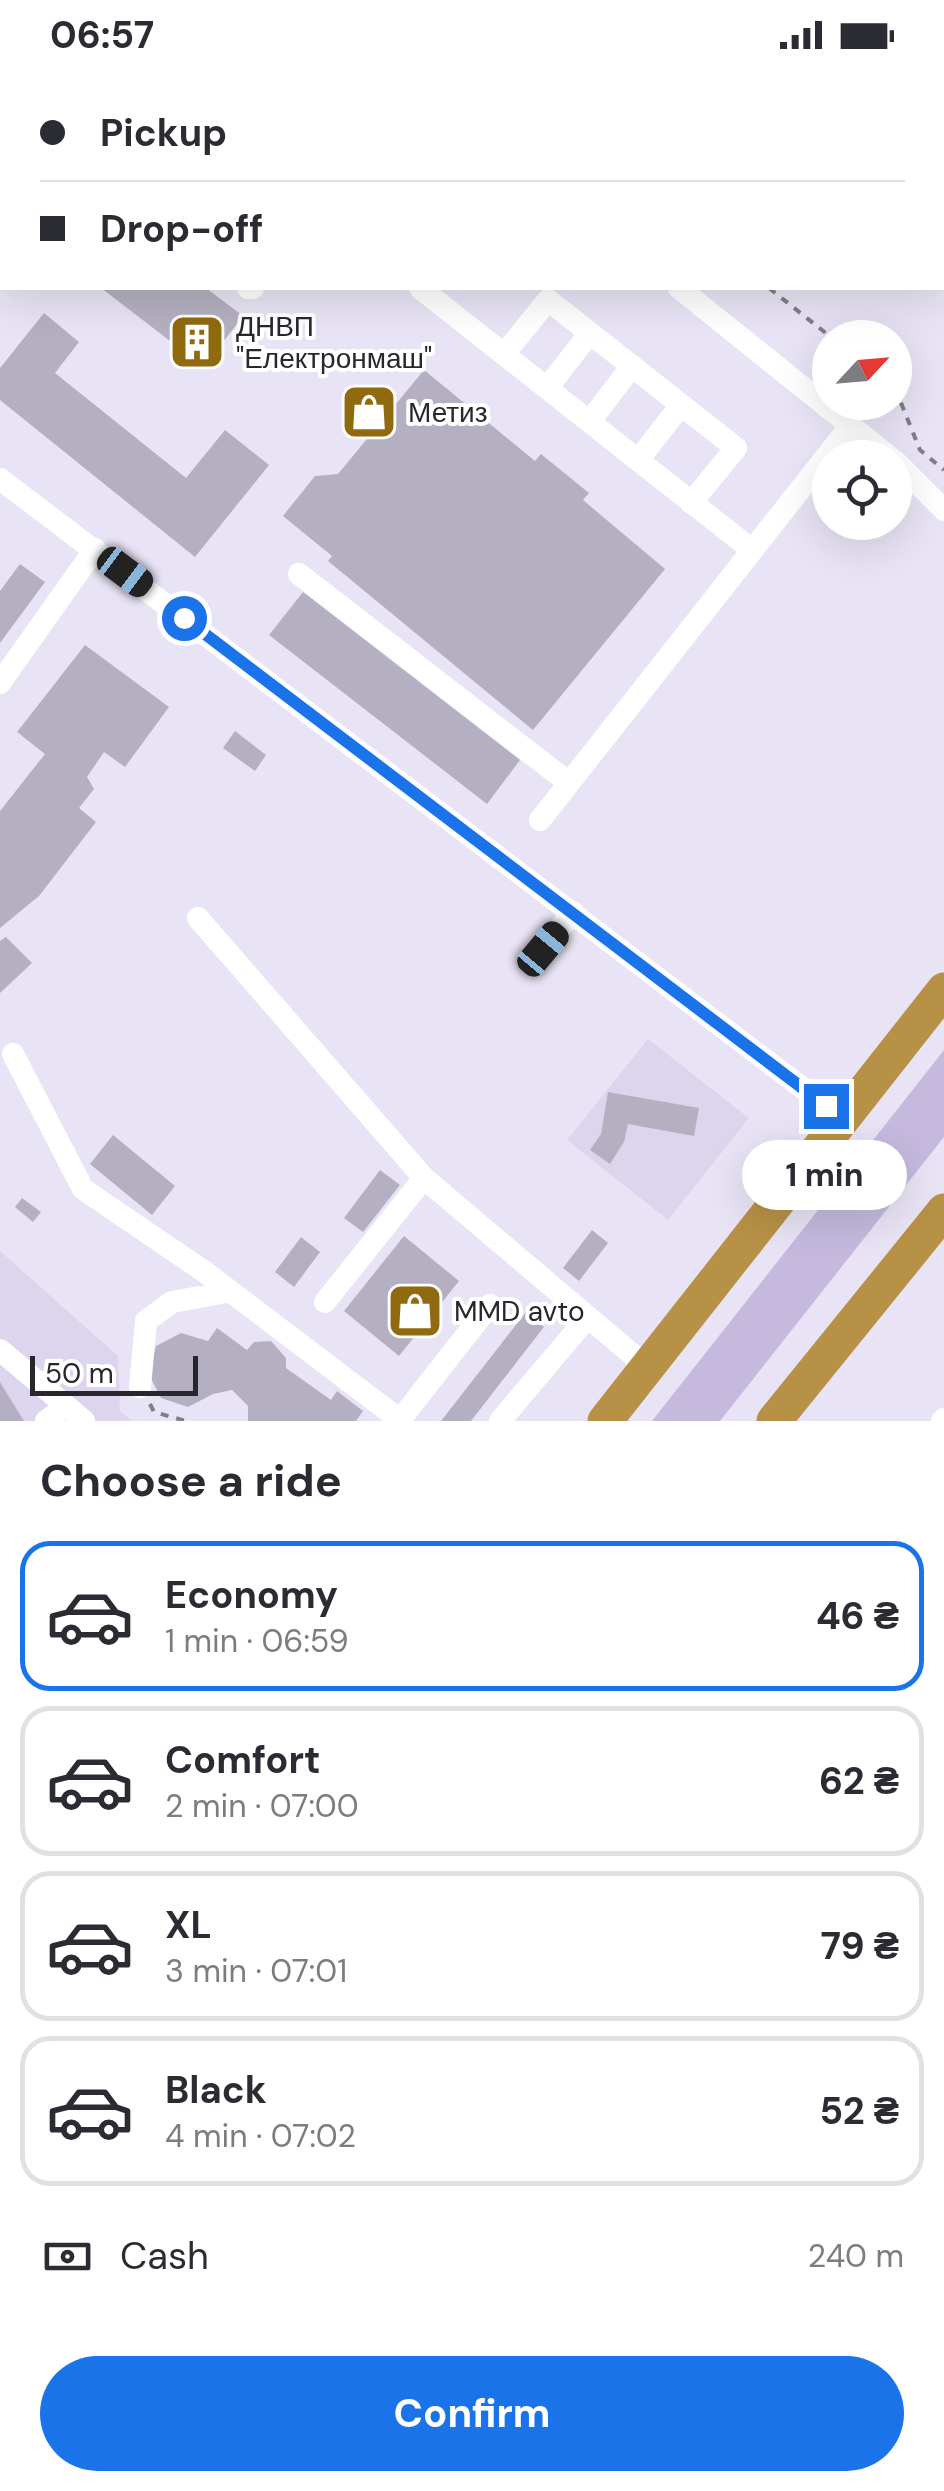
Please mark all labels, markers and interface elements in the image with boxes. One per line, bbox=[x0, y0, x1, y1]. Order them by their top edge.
text: 06:57 bbox=[50, 10, 154, 60]
text: Pickup bbox=[100, 108, 227, 158]
text: Drop-off bbox=[100, 204, 263, 254]
place label: ДНВП "Електронмаш" bbox=[236, 308, 432, 377]
building icon: ДНВП "Електронмаш" bbox=[167, 312, 227, 372]
north arrow bbox=[812, 320, 912, 420]
map controls bbox=[812, 320, 912, 540]
shop icon: Метиз bbox=[339, 382, 399, 442]
place label: Метиз bbox=[408, 394, 488, 431]
button: locate bbox=[812, 440, 912, 540]
car bbox=[92, 542, 158, 602]
route start bbox=[162, 596, 207, 641]
car bbox=[512, 916, 574, 982]
route end bbox=[804, 1084, 849, 1129]
callout: 1 min bbox=[744, 1141, 908, 1211]
text: 1 min bbox=[786, 1154, 863, 1196]
shop icon: MMD avto bbox=[385, 1281, 445, 1341]
place label: MMD avto bbox=[454, 1293, 585, 1330]
scale bar bbox=[30, 1351, 198, 1396]
text: 50 m bbox=[45, 1355, 114, 1392]
text: Choose a ride bbox=[40, 1451, 342, 1510]
text: Economy bbox=[165, 1570, 338, 1620]
icon: car bbox=[45, 1571, 135, 1661]
text: 46 ₴ bbox=[816, 1591, 899, 1641]
text: 1 min · 06:59 bbox=[165, 1620, 349, 1662]
text: Comfort bbox=[165, 1735, 321, 1785]
icon: car bbox=[45, 1736, 135, 1826]
text: 62 ₴ bbox=[819, 1756, 899, 1806]
text: 2 min · 07:00 bbox=[165, 1785, 359, 1827]
text: XL bbox=[165, 1900, 212, 1950]
icon: car bbox=[45, 1901, 135, 1991]
text: 79 ₴ bbox=[821, 1921, 899, 1971]
text: 3 min · 07:01 bbox=[165, 1950, 347, 1992]
text: Black bbox=[165, 2065, 267, 2115]
icon: car bbox=[45, 2066, 135, 2156]
text: 52 ₴ bbox=[819, 2086, 899, 2136]
text: 4 min · 07:02 bbox=[165, 2115, 356, 2157]
icon: cash bbox=[40, 2229, 95, 2284]
text: Cash bbox=[120, 2231, 209, 2281]
text: 240 m bbox=[808, 2235, 904, 2277]
button: Confirm bbox=[40, 2356, 904, 2471]

